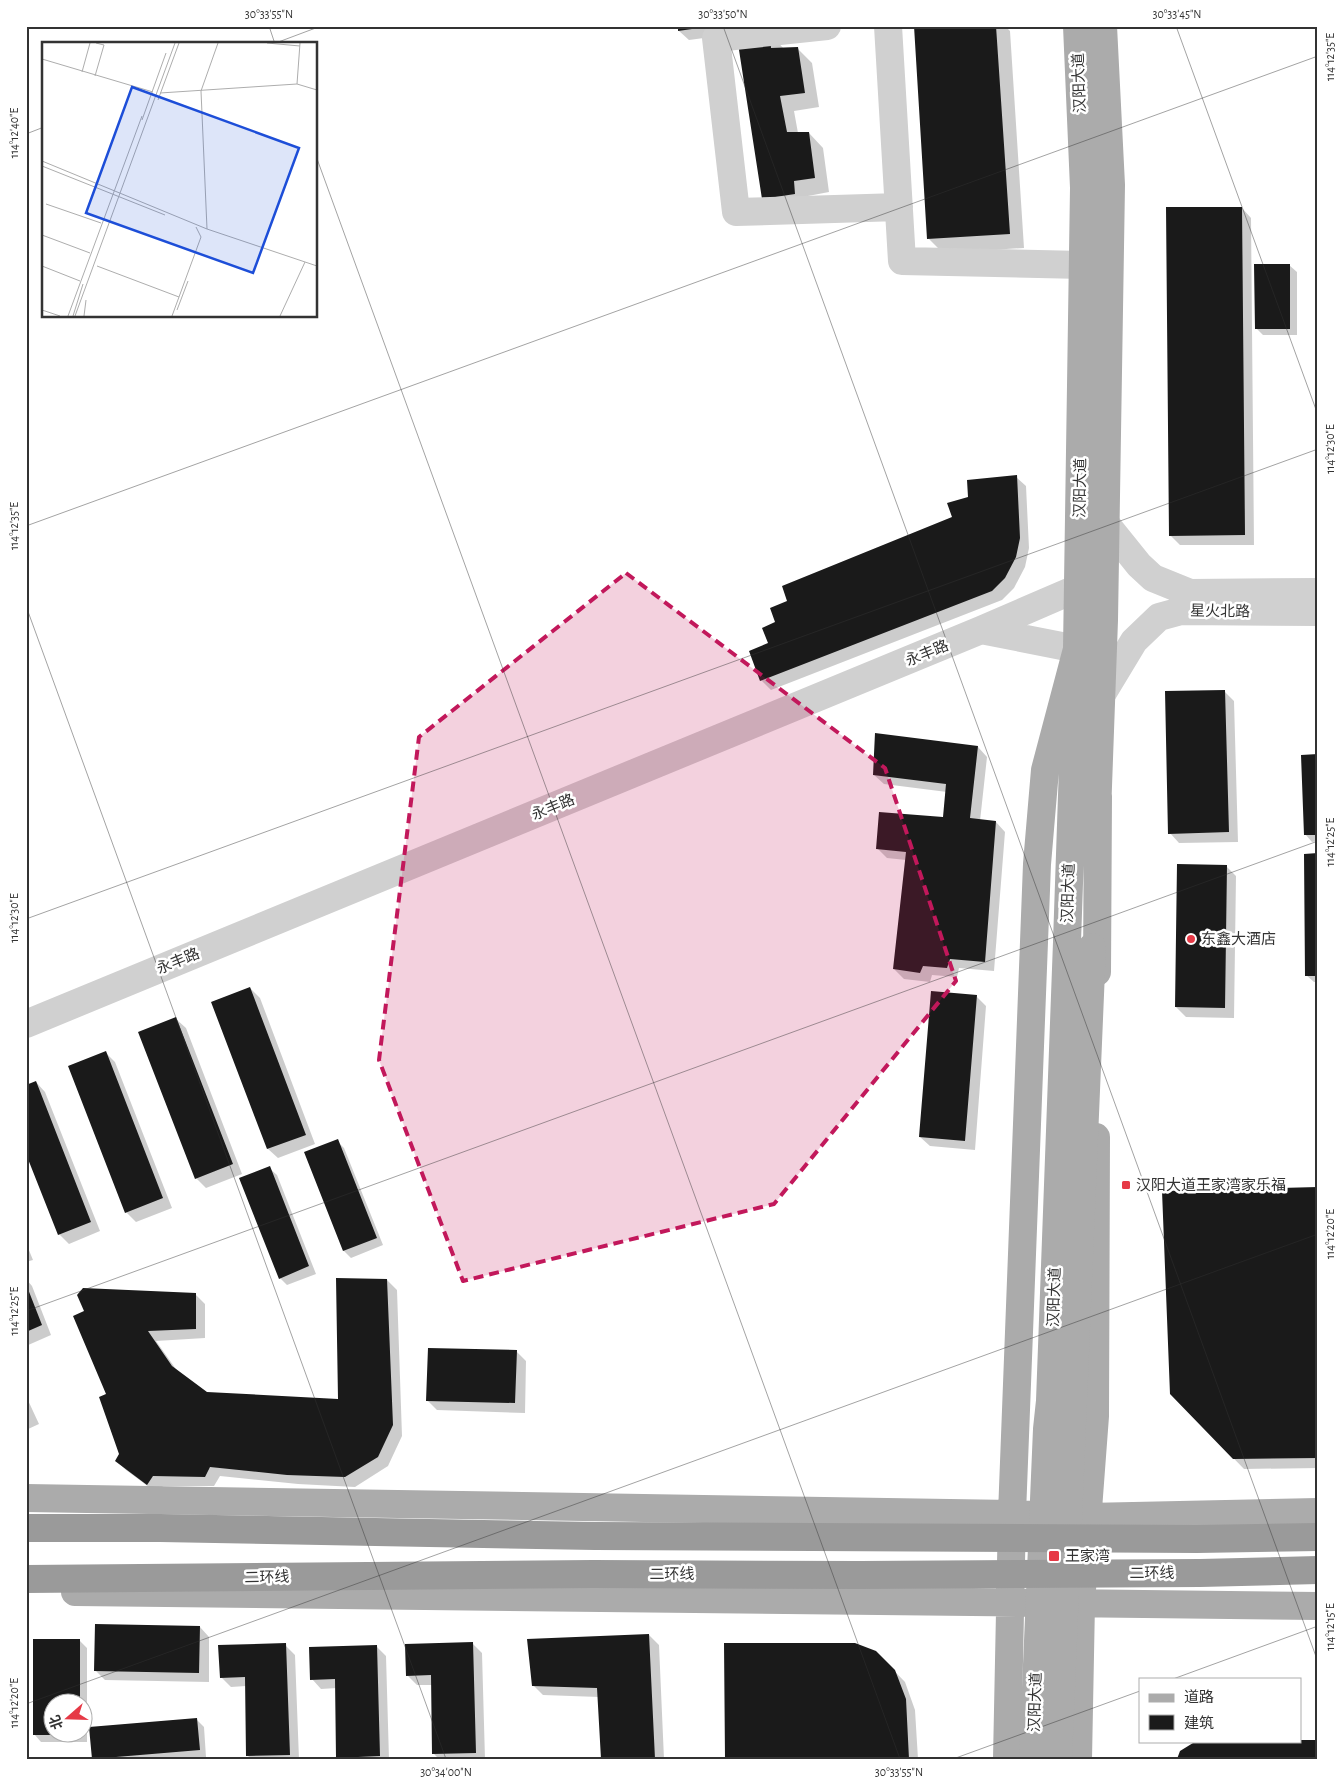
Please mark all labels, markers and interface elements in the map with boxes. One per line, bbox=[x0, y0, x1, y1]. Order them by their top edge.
text: 30°33'55"N bbox=[245, 8, 293, 20]
text: 30°33'50"N bbox=[698, 8, 748, 20]
text: 30°33'45"N bbox=[1152, 8, 1202, 20]
text: 114°12'35"E bbox=[1324, 33, 1336, 81]
inset map bbox=[42, 42, 318, 318]
street label: 汉阳大道 bbox=[1070, 53, 1088, 113]
text: 114°12'40"E bbox=[8, 108, 20, 158]
text: 114°12'30"E bbox=[1324, 424, 1336, 474]
street label: 汉阳大道 bbox=[1071, 458, 1089, 518]
text: 114°12'35"E bbox=[8, 502, 20, 550]
street label: 星火北路 bbox=[1190, 601, 1250, 620]
street label: 永丰路 bbox=[903, 637, 951, 669]
street label: 永丰路 bbox=[529, 791, 577, 823]
text: 114°12'25"E bbox=[1324, 817, 1336, 866]
street label: 汉阳大道 bbox=[1059, 863, 1077, 923]
text: 114°12'30"E bbox=[8, 893, 20, 943]
place label: 东鑫大酒店 bbox=[1201, 931, 1276, 947]
marker: 东鑫大酒店 bbox=[1185, 933, 1197, 945]
street label: 永丰路 bbox=[154, 945, 202, 977]
place label: 汉阳大道王家湾家乐福 bbox=[1136, 1177, 1286, 1193]
marker: 汉阳大道王家湾家乐福 bbox=[1120, 1179, 1132, 1191]
text: 114°12'20"E bbox=[1324, 1209, 1336, 1259]
street label: 汉阳大道 bbox=[1045, 1267, 1063, 1327]
text: 114°12'25"E bbox=[8, 1286, 20, 1335]
place label: 王家湾 bbox=[1065, 1548, 1110, 1564]
marker: 王家湾 bbox=[1047, 1549, 1061, 1563]
street label: 二环线 bbox=[1129, 1565, 1175, 1581]
street label: 二环线 bbox=[649, 1566, 695, 1582]
street label: 二环线 bbox=[244, 1569, 290, 1585]
text: 114°12'15"E bbox=[1324, 1603, 1336, 1651]
street label: 汉阳大道 bbox=[1026, 1672, 1044, 1732]
text: 114°12'20"E bbox=[8, 1678, 20, 1728]
legend bbox=[1139, 1678, 1302, 1742]
text: 道路 bbox=[1184, 1689, 1214, 1705]
north arrow bbox=[42, 1692, 92, 1742]
text: 北 bbox=[47, 1713, 66, 1731]
text: 建筑 bbox=[1184, 1715, 1214, 1731]
text: 30°34'00"N bbox=[420, 1766, 472, 1778]
text: 30°33'55"N bbox=[875, 1766, 923, 1778]

